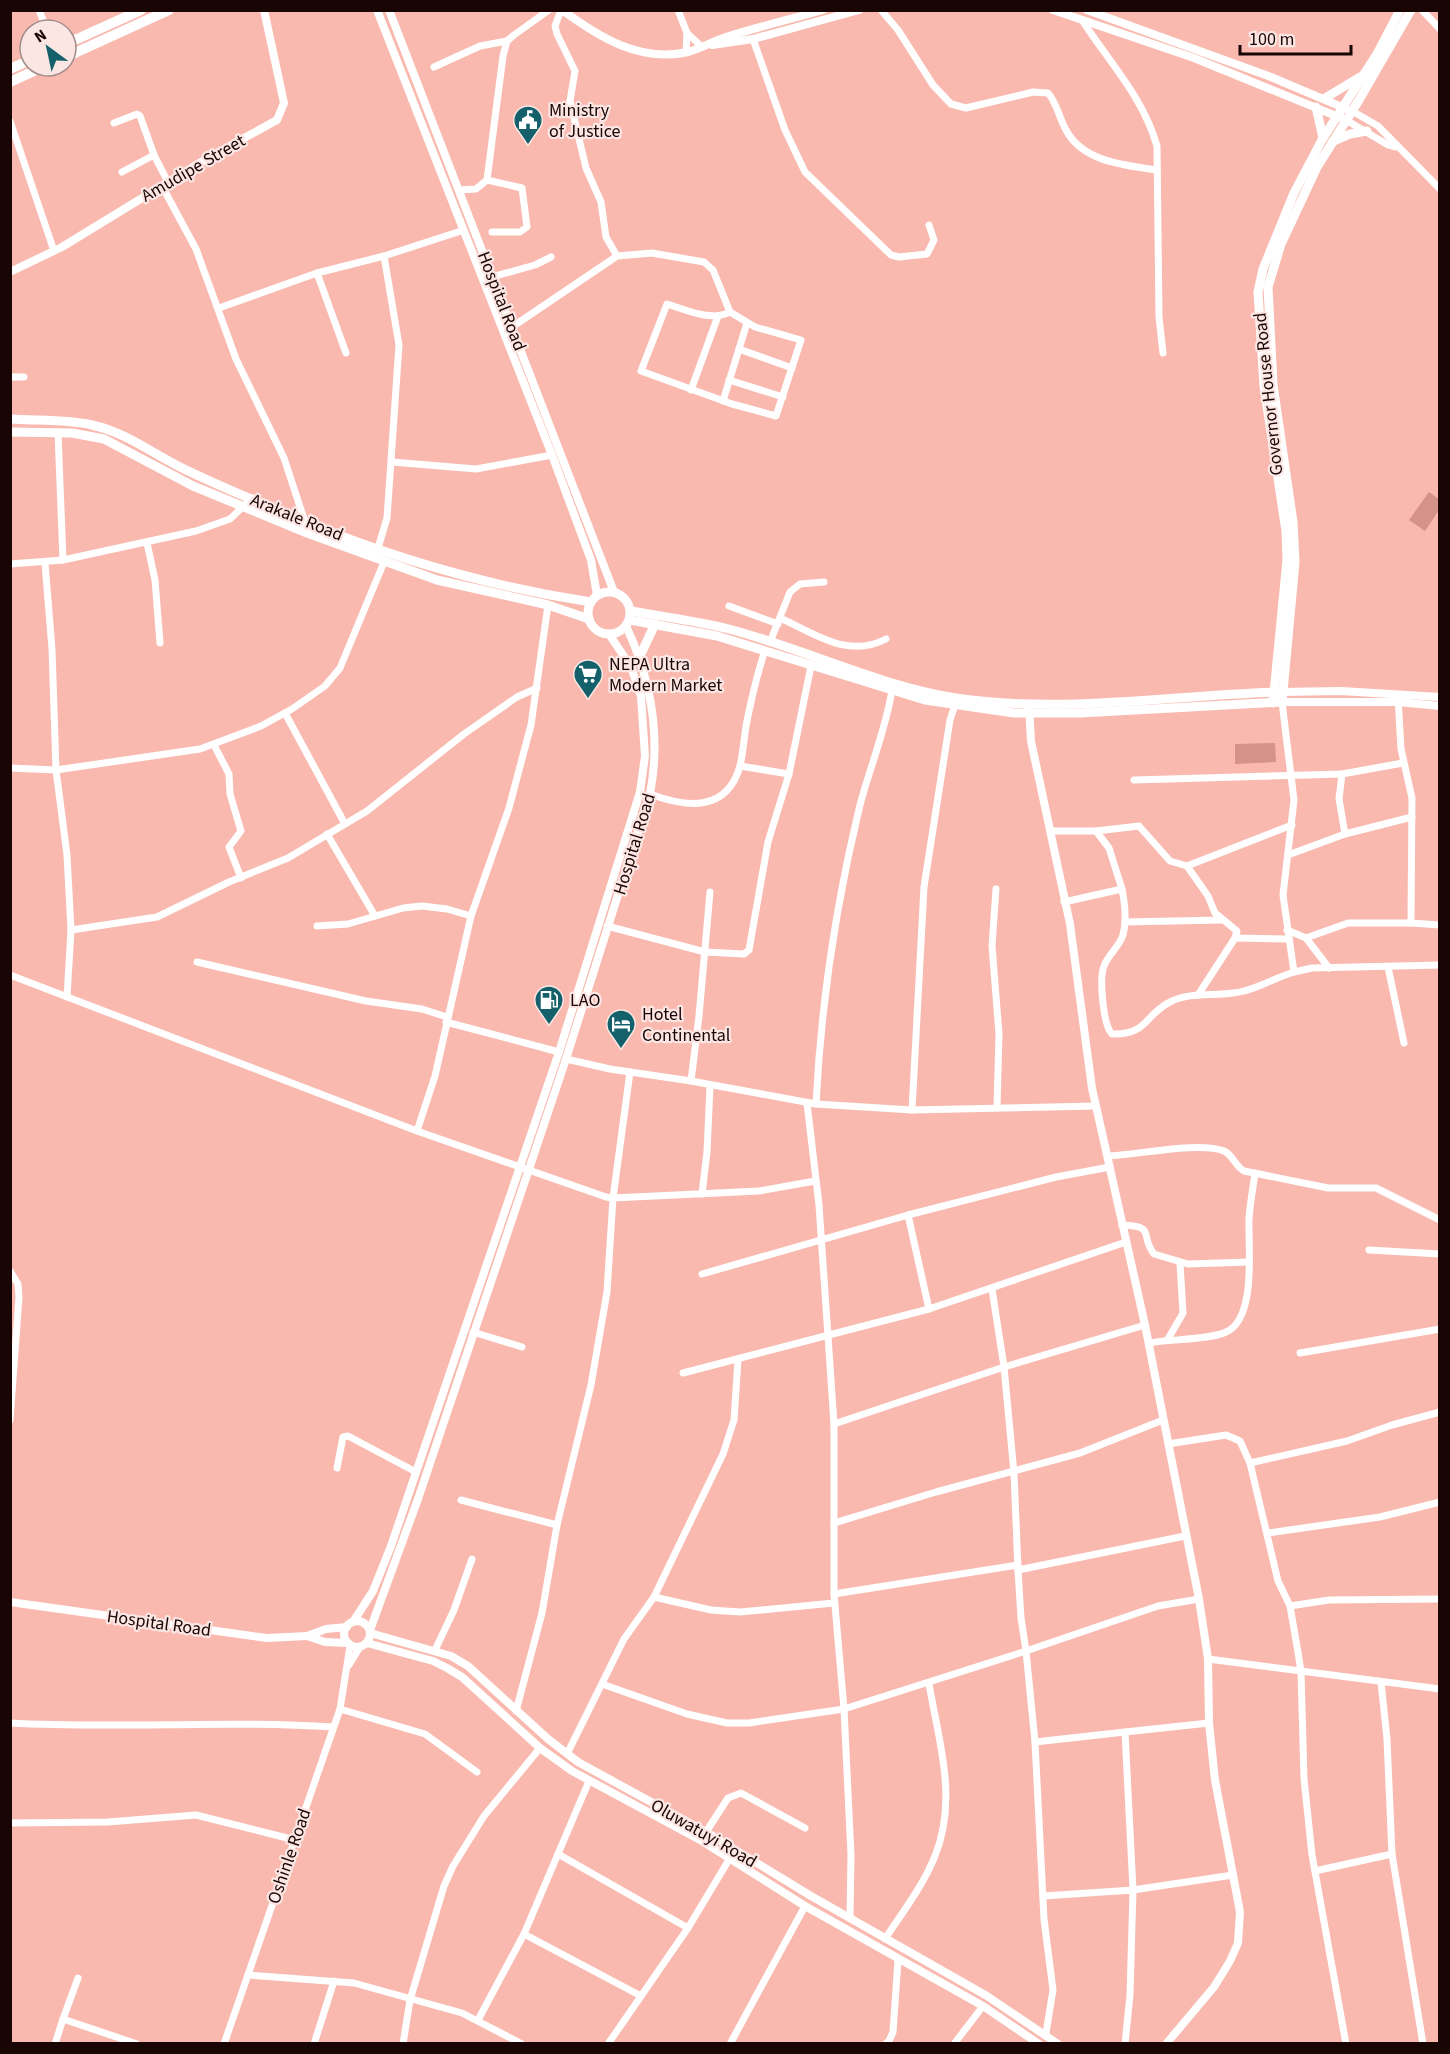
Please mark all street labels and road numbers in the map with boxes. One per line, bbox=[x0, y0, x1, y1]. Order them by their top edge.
street label: Amudipe Street bbox=[137, 128, 250, 208]
street label: Hospital Road bbox=[471, 248, 532, 355]
street label: Governor House Road bbox=[1248, 311, 1289, 477]
street label: Arakale Road bbox=[247, 487, 347, 547]
street label: Hospital Road bbox=[607, 790, 662, 898]
street label: Hospital Road bbox=[105, 1604, 213, 1643]
street label: Oluwatuyi Road bbox=[646, 1793, 761, 1874]
street label: Oshinle Road bbox=[261, 1805, 317, 1907]

